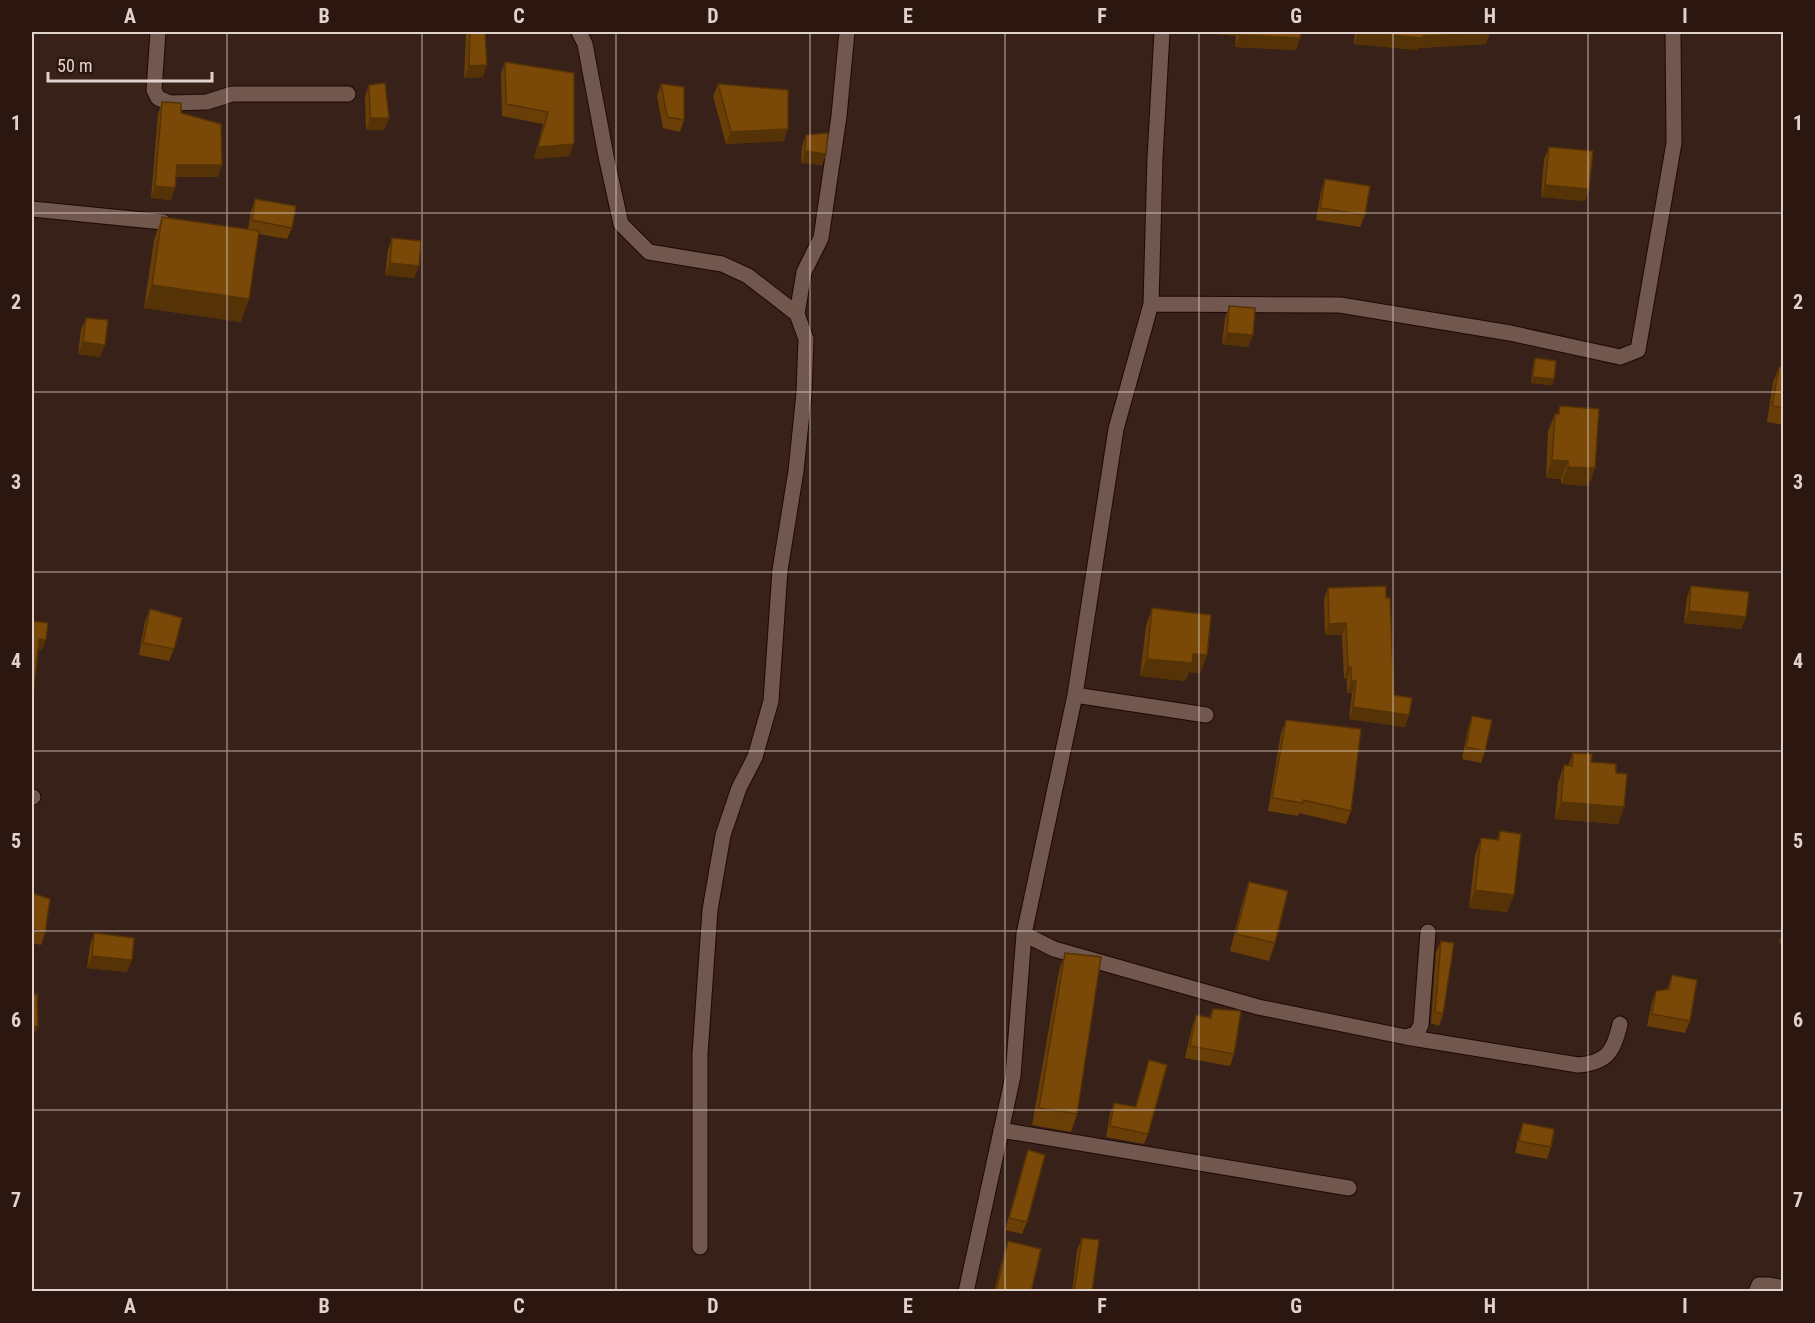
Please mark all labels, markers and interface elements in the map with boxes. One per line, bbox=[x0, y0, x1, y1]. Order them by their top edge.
text: A bbox=[124, 4, 136, 28]
text: B bbox=[318, 4, 330, 28]
text: C bbox=[513, 4, 525, 28]
text: D bbox=[707, 4, 719, 28]
text: E bbox=[903, 4, 913, 28]
text: F bbox=[1097, 4, 1107, 28]
text: G bbox=[1290, 4, 1302, 28]
text: H bbox=[1484, 4, 1496, 28]
text: I bbox=[1682, 4, 1688, 28]
scale bar bbox=[48, 45, 212, 83]
text: 50 m bbox=[57, 55, 92, 76]
text: 1 bbox=[11, 111, 21, 135]
text: 1 bbox=[1793, 111, 1803, 135]
text: 2 bbox=[11, 290, 21, 314]
text: 2 bbox=[1793, 290, 1803, 314]
text: 3 bbox=[11, 470, 21, 494]
text: 3 bbox=[1793, 470, 1803, 494]
text: 4 bbox=[11, 649, 21, 673]
text: 4 bbox=[1793, 649, 1803, 673]
text: 5 bbox=[11, 829, 21, 853]
text: 5 bbox=[1793, 829, 1803, 853]
text: 6 bbox=[11, 1008, 21, 1032]
text: 6 bbox=[1793, 1008, 1803, 1032]
text: 7 bbox=[11, 1188, 21, 1212]
text: 7 bbox=[1793, 1188, 1803, 1212]
text: A bbox=[124, 1294, 136, 1318]
text: B bbox=[318, 1294, 330, 1318]
text: C bbox=[513, 1294, 525, 1318]
text: D bbox=[707, 1294, 719, 1318]
text: E bbox=[903, 1294, 913, 1318]
text: F bbox=[1097, 1294, 1107, 1318]
text: G bbox=[1290, 1294, 1302, 1318]
text: H bbox=[1484, 1294, 1496, 1318]
text: I bbox=[1682, 1294, 1688, 1318]

